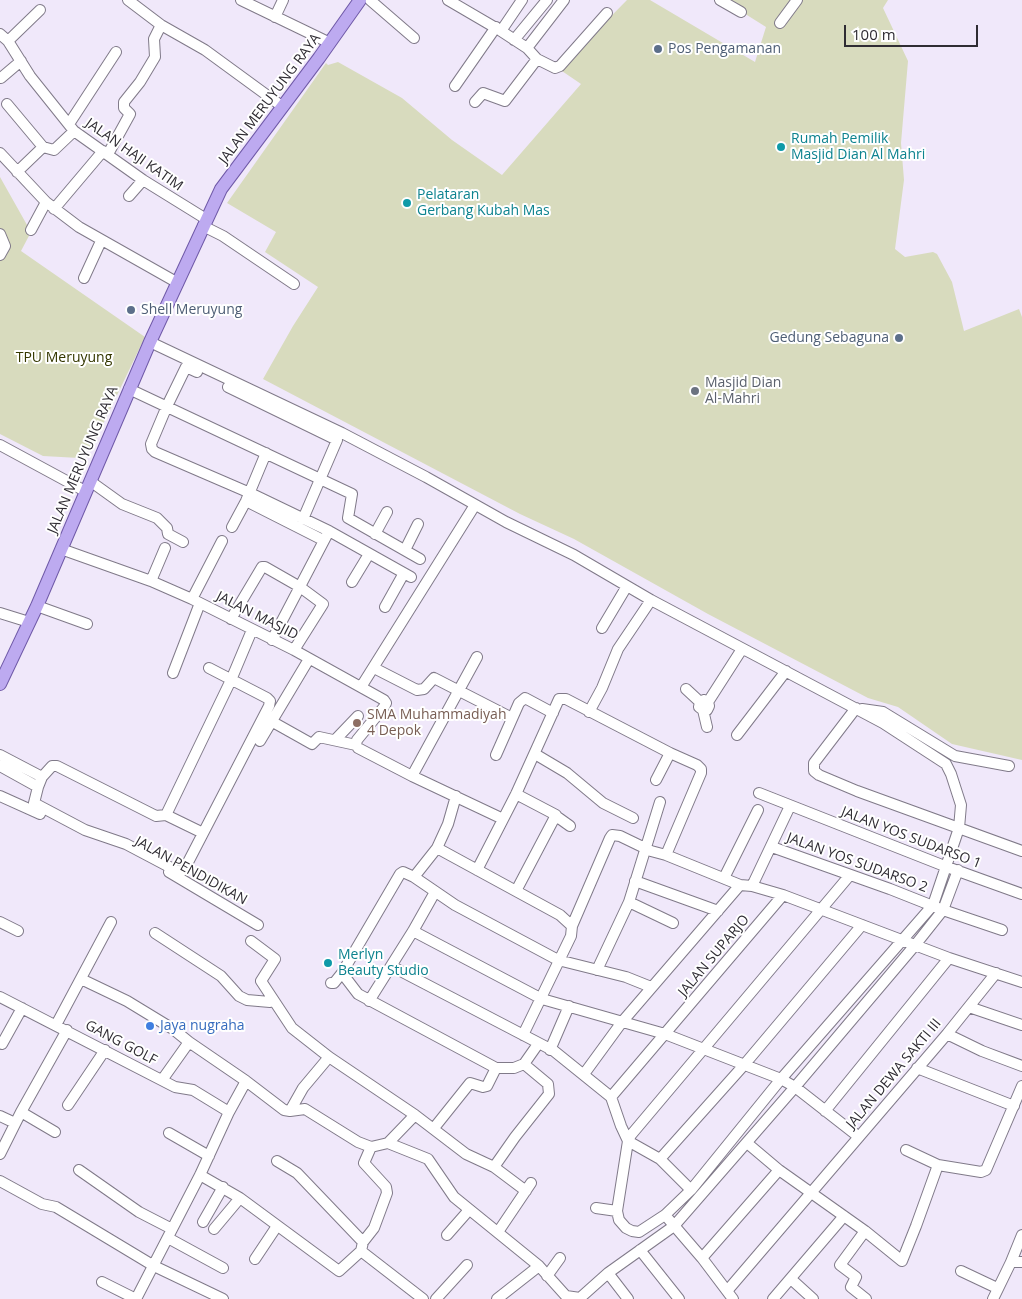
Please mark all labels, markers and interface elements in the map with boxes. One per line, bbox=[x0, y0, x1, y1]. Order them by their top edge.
scale bar bbox=[847, 15, 981, 47]
text: 100 m bbox=[852, 24, 896, 44]
street label: JALAN MERUYUNG RAYA bbox=[216, 31, 324, 167]
place label: Pos Pengamanan bbox=[668, 41, 781, 57]
marker: Pos Pengamanan bbox=[652, 43, 664, 55]
street label: JALAN HAJI KATIM bbox=[82, 115, 186, 195]
place label: Rumah Pemilik Masjid Dian Al Mahri bbox=[791, 131, 925, 164]
marker: Rumah Pemilik Masjid Dian Al Mahri bbox=[775, 141, 787, 153]
place label: Pelataran Gerbang Kubah Mas bbox=[417, 187, 550, 220]
marker: Pelataran Gerbang Kubah Mas bbox=[401, 197, 413, 209]
place label: Shell Meruyung bbox=[141, 302, 242, 318]
marker: Shell Meruyung bbox=[125, 304, 137, 316]
place label: Gedung Sebaguna bbox=[770, 330, 889, 346]
marker: Gedung Sebaguna bbox=[893, 332, 905, 344]
park label: TPU Meruyung bbox=[16, 350, 112, 366]
place label: Masjid Dian Al-Mahri bbox=[705, 375, 781, 408]
street label: JALAN MERUYUNG RAYA bbox=[44, 384, 122, 536]
marker: Masjid Dian Al-Mahri bbox=[689, 385, 701, 397]
street label: JALAN MASJID bbox=[213, 588, 301, 644]
place label: SMA Muhammadiyah 4 Depok bbox=[367, 707, 506, 740]
marker: SMA Muhammadiyah 4 Depok bbox=[351, 717, 363, 729]
street label: JALAN YOS SUDARSO 1 bbox=[839, 804, 983, 872]
street label: JALAN YOS SUDARSO 2 bbox=[784, 830, 930, 896]
street label: JALAN PENDIDIKAN bbox=[132, 833, 250, 909]
street label: JALAN SUPARJO bbox=[675, 912, 753, 1000]
place label: Merlyn Beauty Studio bbox=[338, 947, 429, 980]
marker: Merlyn Beauty Studio bbox=[322, 957, 334, 969]
street label: JALAN DEWA SAKTI III bbox=[843, 1016, 945, 1132]
street label: GANG GOLF bbox=[82, 1017, 160, 1069]
place label: Jaya nugraha bbox=[160, 1018, 245, 1034]
marker: Jaya nugraha bbox=[144, 1020, 156, 1032]

